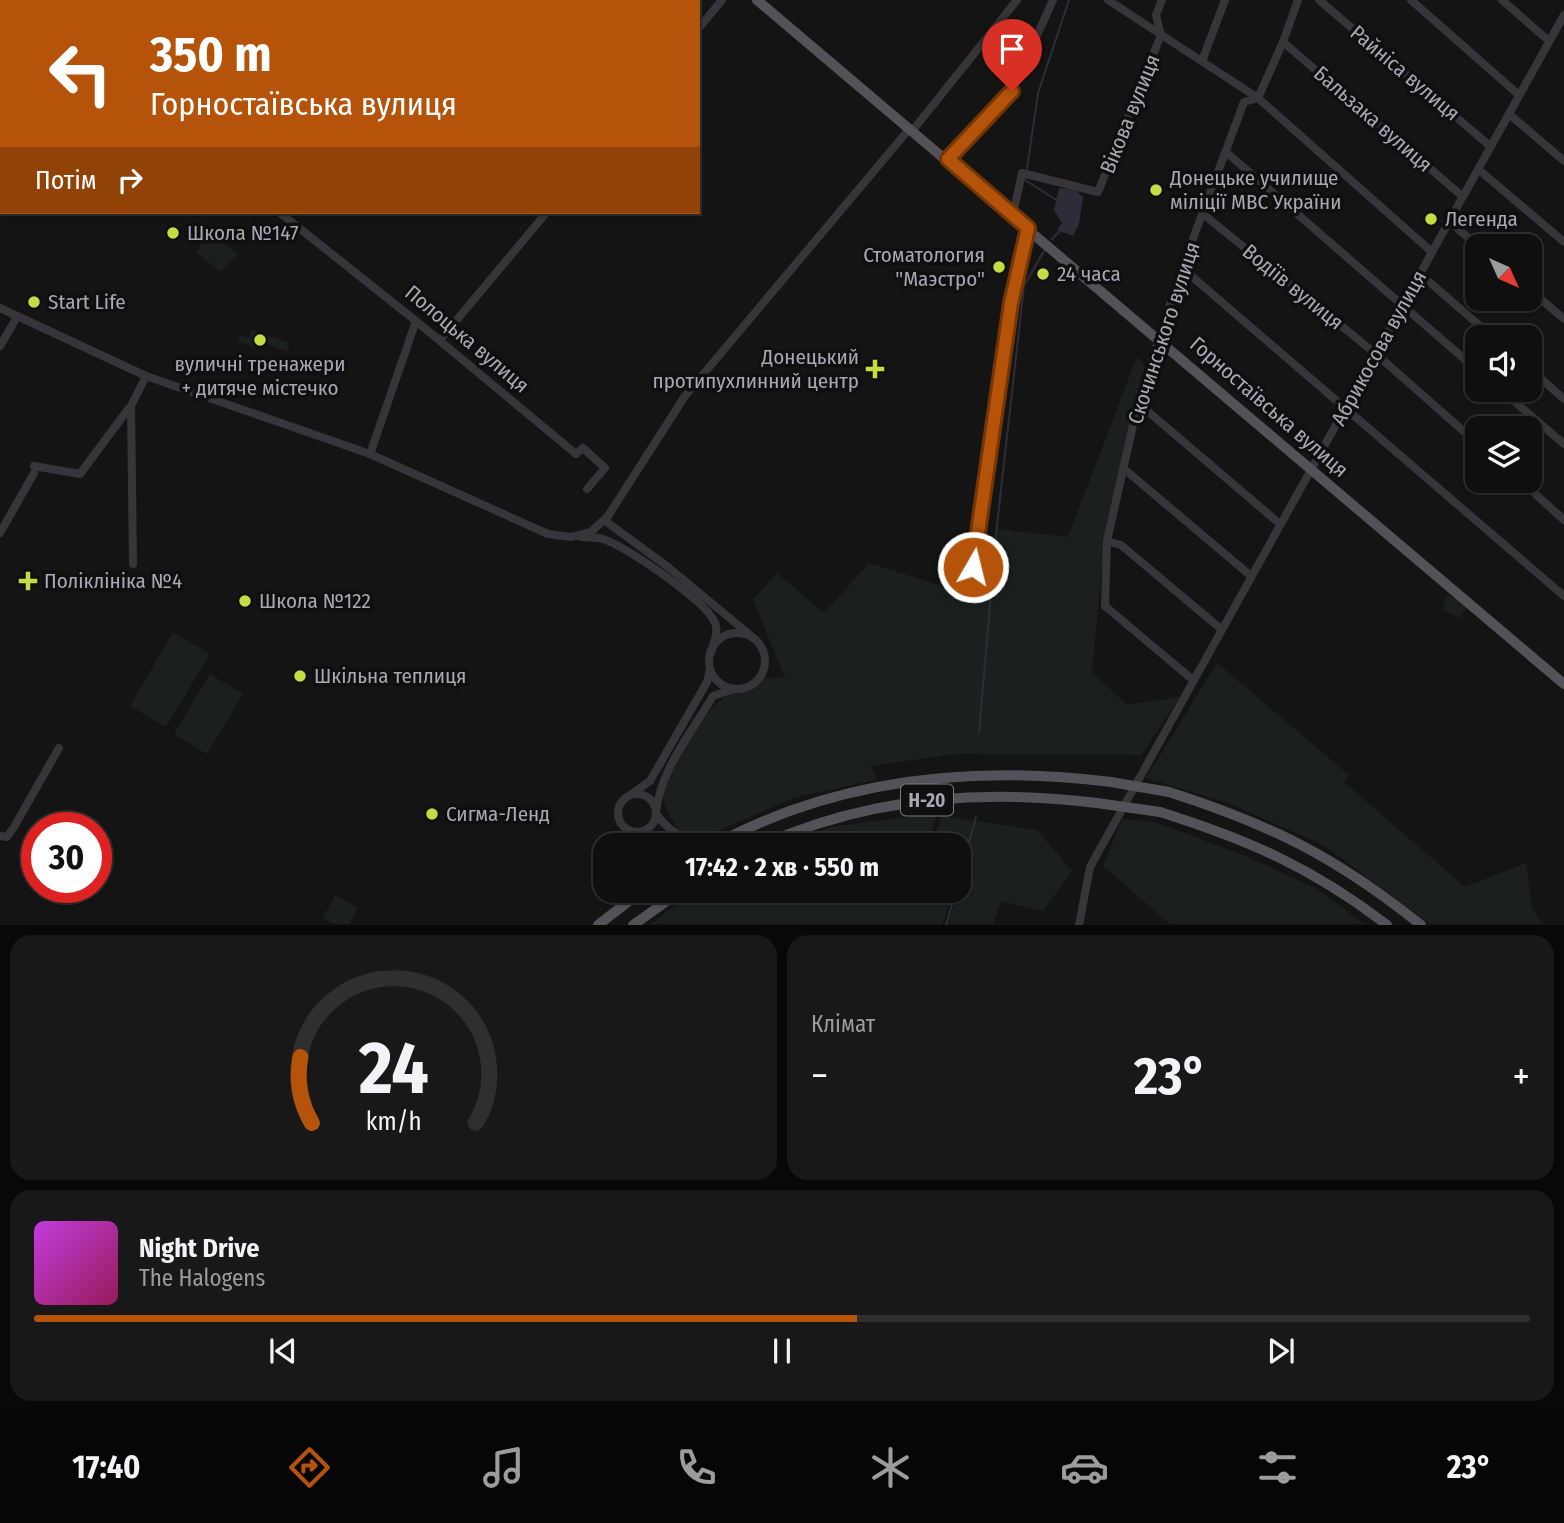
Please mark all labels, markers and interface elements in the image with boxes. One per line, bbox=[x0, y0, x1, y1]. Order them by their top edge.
pin bbox=[982, 19, 1042, 91]
street label: Райніса вулиця bbox=[1345, 20, 1465, 126]
text: 350 m bbox=[150, 25, 272, 84]
icon: left bbox=[35, 28, 126, 119]
icon: arrive bbox=[993, 30, 1031, 68]
street label: Вікова вулиця bbox=[1094, 51, 1166, 177]
street label: Бальзака вулиця bbox=[1308, 60, 1438, 178]
text: Горностаївська вулиця bbox=[150, 85, 457, 123]
icon: right bbox=[111, 161, 149, 199]
text: Потім bbox=[35, 165, 97, 196]
place label: Донецьке училище міліції МВС України bbox=[1169, 165, 1342, 215]
marker: Донецьке училище міліції МВС України bbox=[1148, 182, 1164, 198]
place label: Легенда bbox=[1445, 206, 1518, 232]
marker: Легенда bbox=[1423, 211, 1439, 227]
place label: Школа №147 bbox=[187, 220, 298, 246]
marker: Школа №147 bbox=[165, 225, 181, 241]
north arrow bbox=[1465, 234, 1542, 312]
map controls bbox=[1465, 234, 1542, 493]
street label: Водіїв вулиця bbox=[1237, 238, 1349, 336]
street label: Скочинського вулиця bbox=[1122, 239, 1206, 427]
place label: Стоматология "Маэстро" bbox=[863, 242, 985, 292]
marker: Стоматология "Маэстро" bbox=[991, 259, 1007, 275]
place label: 24 часа bbox=[1057, 261, 1121, 287]
marker: 24 часа bbox=[1035, 266, 1051, 282]
street label: Абрикосова вулиця bbox=[1326, 266, 1432, 430]
street label: Полоцька вулиця bbox=[400, 280, 534, 398]
place label: Start Life bbox=[48, 289, 126, 315]
marker: Start Life bbox=[26, 294, 42, 310]
button: sound bbox=[1465, 325, 1542, 402]
street label: Горностаївська вулиця bbox=[1184, 331, 1354, 483]
marker: вуличні тренажери + дитяче містечко bbox=[252, 332, 268, 348]
place label: Донецький протипухлинний центр bbox=[653, 344, 859, 394]
place label: вуличні тренажери + дитяче містечко bbox=[175, 351, 345, 401]
marker: Донецький протипухлинний центр bbox=[865, 359, 885, 379]
button: layers bbox=[1465, 416, 1542, 493]
position arrow bbox=[936, 530, 1010, 604]
place label: Поліклініка №4 bbox=[44, 568, 182, 594]
marker: Поліклініка №4 bbox=[18, 571, 38, 591]
place label: Школа №122 bbox=[259, 588, 371, 614]
marker: Школа №122 bbox=[237, 593, 253, 609]
place label: Шкільна теплиця bbox=[314, 663, 466, 689]
marker: Шкільна теплиця bbox=[292, 668, 308, 684]
road number: Н-20 bbox=[901, 785, 953, 816]
place label: Сигма-Ленд bbox=[446, 801, 550, 827]
marker: Сигма-Ленд bbox=[424, 806, 440, 822]
speed limit sign: 30 bbox=[21, 812, 112, 903]
text: 17:42 · 2 хв · 550 m bbox=[685, 852, 879, 883]
text: Клімат bbox=[811, 1010, 875, 1038]
text: 24 bbox=[358, 1026, 428, 1113]
text: 23° bbox=[1134, 1045, 1207, 1108]
text: − bbox=[811, 1053, 828, 1099]
text: + bbox=[1513, 1053, 1530, 1099]
text: km/h bbox=[366, 1107, 421, 1137]
text: Night Drive bbox=[139, 1233, 259, 1264]
text: The Halogens bbox=[139, 1264, 265, 1292]
icon: previous bbox=[264, 1332, 302, 1370]
icon: pause bbox=[763, 1332, 801, 1370]
icon: next bbox=[1262, 1332, 1300, 1370]
icon: directions bbox=[285, 1443, 334, 1492]
icon: music bbox=[479, 1443, 528, 1492]
icon: phone bbox=[672, 1443, 721, 1492]
icon: climate bbox=[866, 1443, 915, 1492]
icon: car bbox=[1060, 1443, 1109, 1492]
icon: filters bbox=[1253, 1443, 1302, 1492]
text: 17:40 bbox=[72, 1448, 141, 1486]
text: 23° bbox=[1447, 1448, 1492, 1486]

